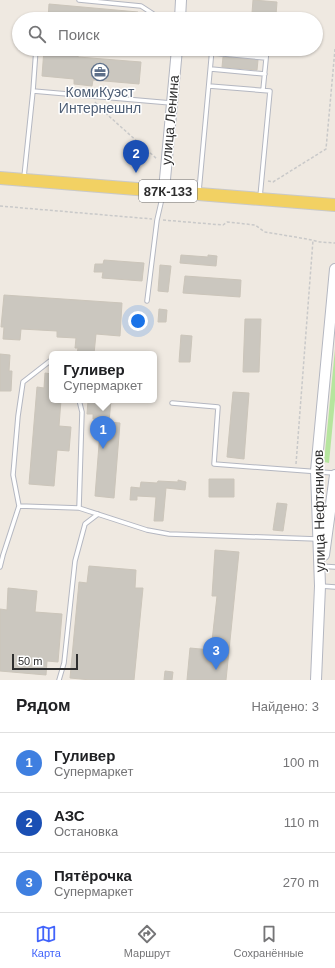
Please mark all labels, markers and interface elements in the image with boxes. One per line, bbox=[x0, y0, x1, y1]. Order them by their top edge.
search box bbox=[12, 12, 323, 56]
icon: search bbox=[26, 23, 48, 45]
text: Поиск bbox=[58, 26, 100, 43]
office icon: КомиКуэст Интернешнл bbox=[90, 62, 110, 82]
street label: улица Ленина bbox=[158, 74, 182, 166]
place label: КомиКуэст Интернешнл bbox=[59, 84, 141, 116]
pin: 2 bbox=[123, 140, 149, 173]
road number: 87К-133 bbox=[139, 180, 197, 202]
your location bbox=[128, 311, 148, 331]
popup bbox=[49, 351, 157, 403]
text: Гуливер bbox=[63, 361, 125, 378]
text: Супермаркет bbox=[63, 378, 143, 393]
pin: 1 bbox=[90, 416, 116, 449]
street label: улица Нефтяников bbox=[310, 450, 328, 572]
pin: 3 bbox=[203, 637, 229, 670]
scale bar bbox=[12, 652, 78, 671]
text: 50 m bbox=[18, 655, 42, 667]
text: Рядом bbox=[16, 696, 71, 715]
text: Найдено: 3 bbox=[251, 699, 319, 714]
text: Гуливер bbox=[54, 747, 115, 764]
text: 1 bbox=[25, 755, 33, 770]
text: 100 m bbox=[283, 755, 319, 770]
text: Супермаркет bbox=[54, 764, 133, 779]
text: АЗС bbox=[54, 807, 85, 824]
text: 2 bbox=[25, 815, 33, 830]
text: 110 m bbox=[284, 815, 319, 830]
text: Остановка bbox=[54, 824, 118, 839]
text: Пятёрочка bbox=[54, 867, 132, 884]
text: 3 bbox=[25, 875, 33, 890]
text: 270 m bbox=[283, 875, 319, 890]
text: Супермаркет bbox=[54, 884, 133, 899]
tab: Карта bbox=[31, 923, 61, 959]
tab: Маршрут bbox=[124, 923, 171, 959]
tab: Сохранённые bbox=[234, 923, 304, 959]

